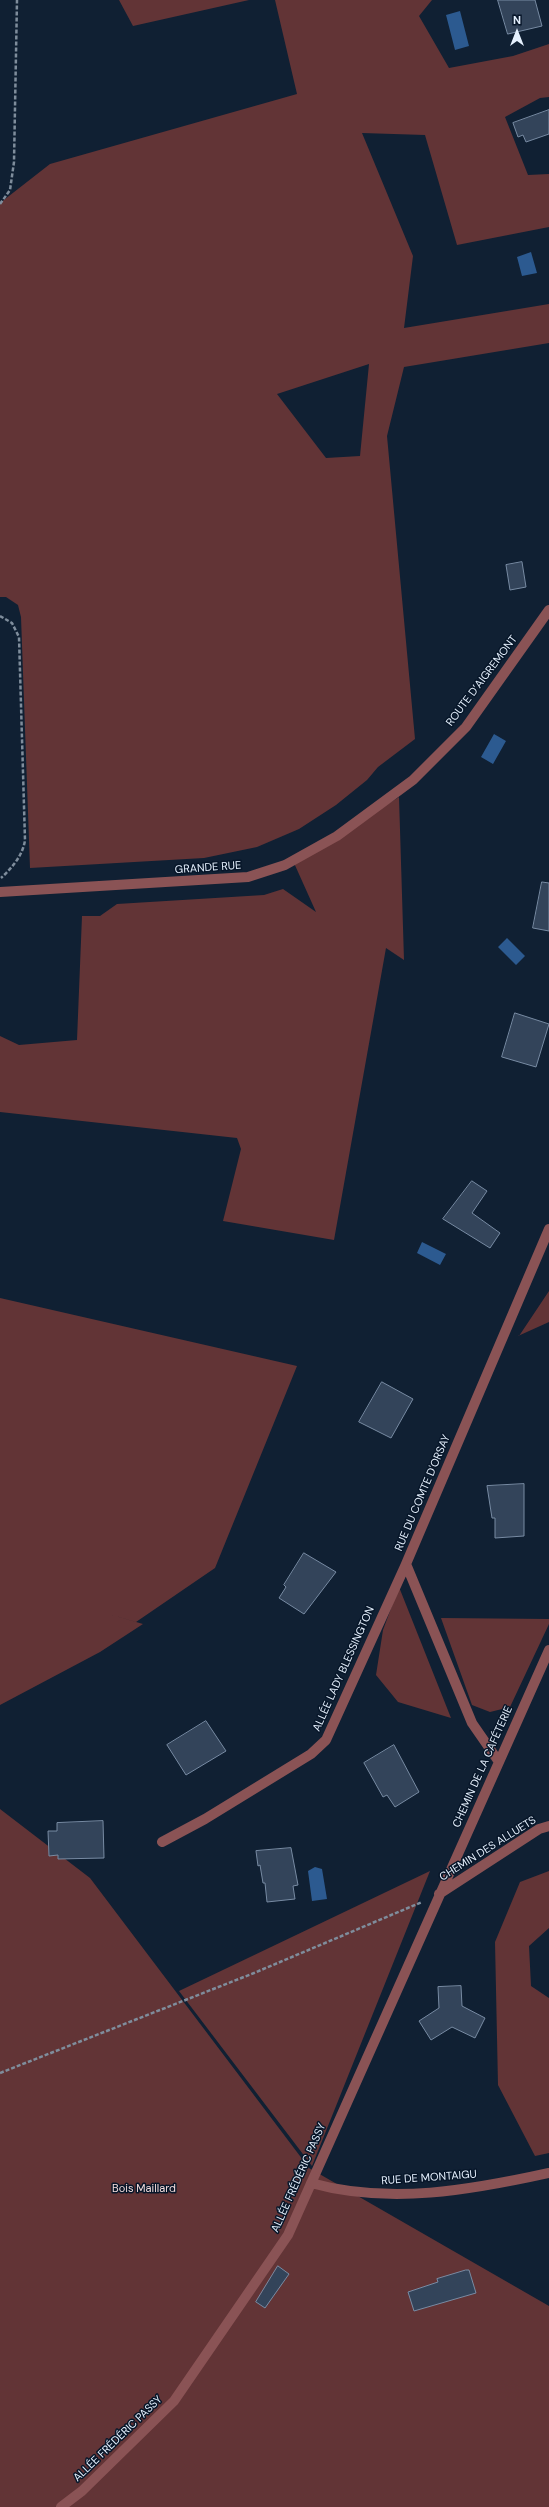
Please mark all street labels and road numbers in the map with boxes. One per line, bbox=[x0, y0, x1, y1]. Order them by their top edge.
street label: ROUTE D’AIGREMONT bbox=[444, 633, 520, 729]
street label: GRANDE RUE bbox=[174, 859, 242, 877]
street label: RUE DU COMTE D'ORSAY bbox=[392, 1433, 454, 1553]
street label: ALLÉE LADY BLESSINGTON bbox=[310, 1604, 378, 1734]
street label: CHEMIN DE LA CAFÉTERIE bbox=[450, 1704, 516, 1830]
street label: CHEMIN DES ALLUETS bbox=[437, 1814, 539, 1884]
street label: ALLÉE FRÉDÉRIC PASSY bbox=[269, 2121, 329, 2235]
street label: RUE DE MONTAIGU bbox=[381, 2168, 477, 2188]
street label: ALLÉE FRÉDÉRIC PASSY bbox=[71, 2393, 165, 2485]

